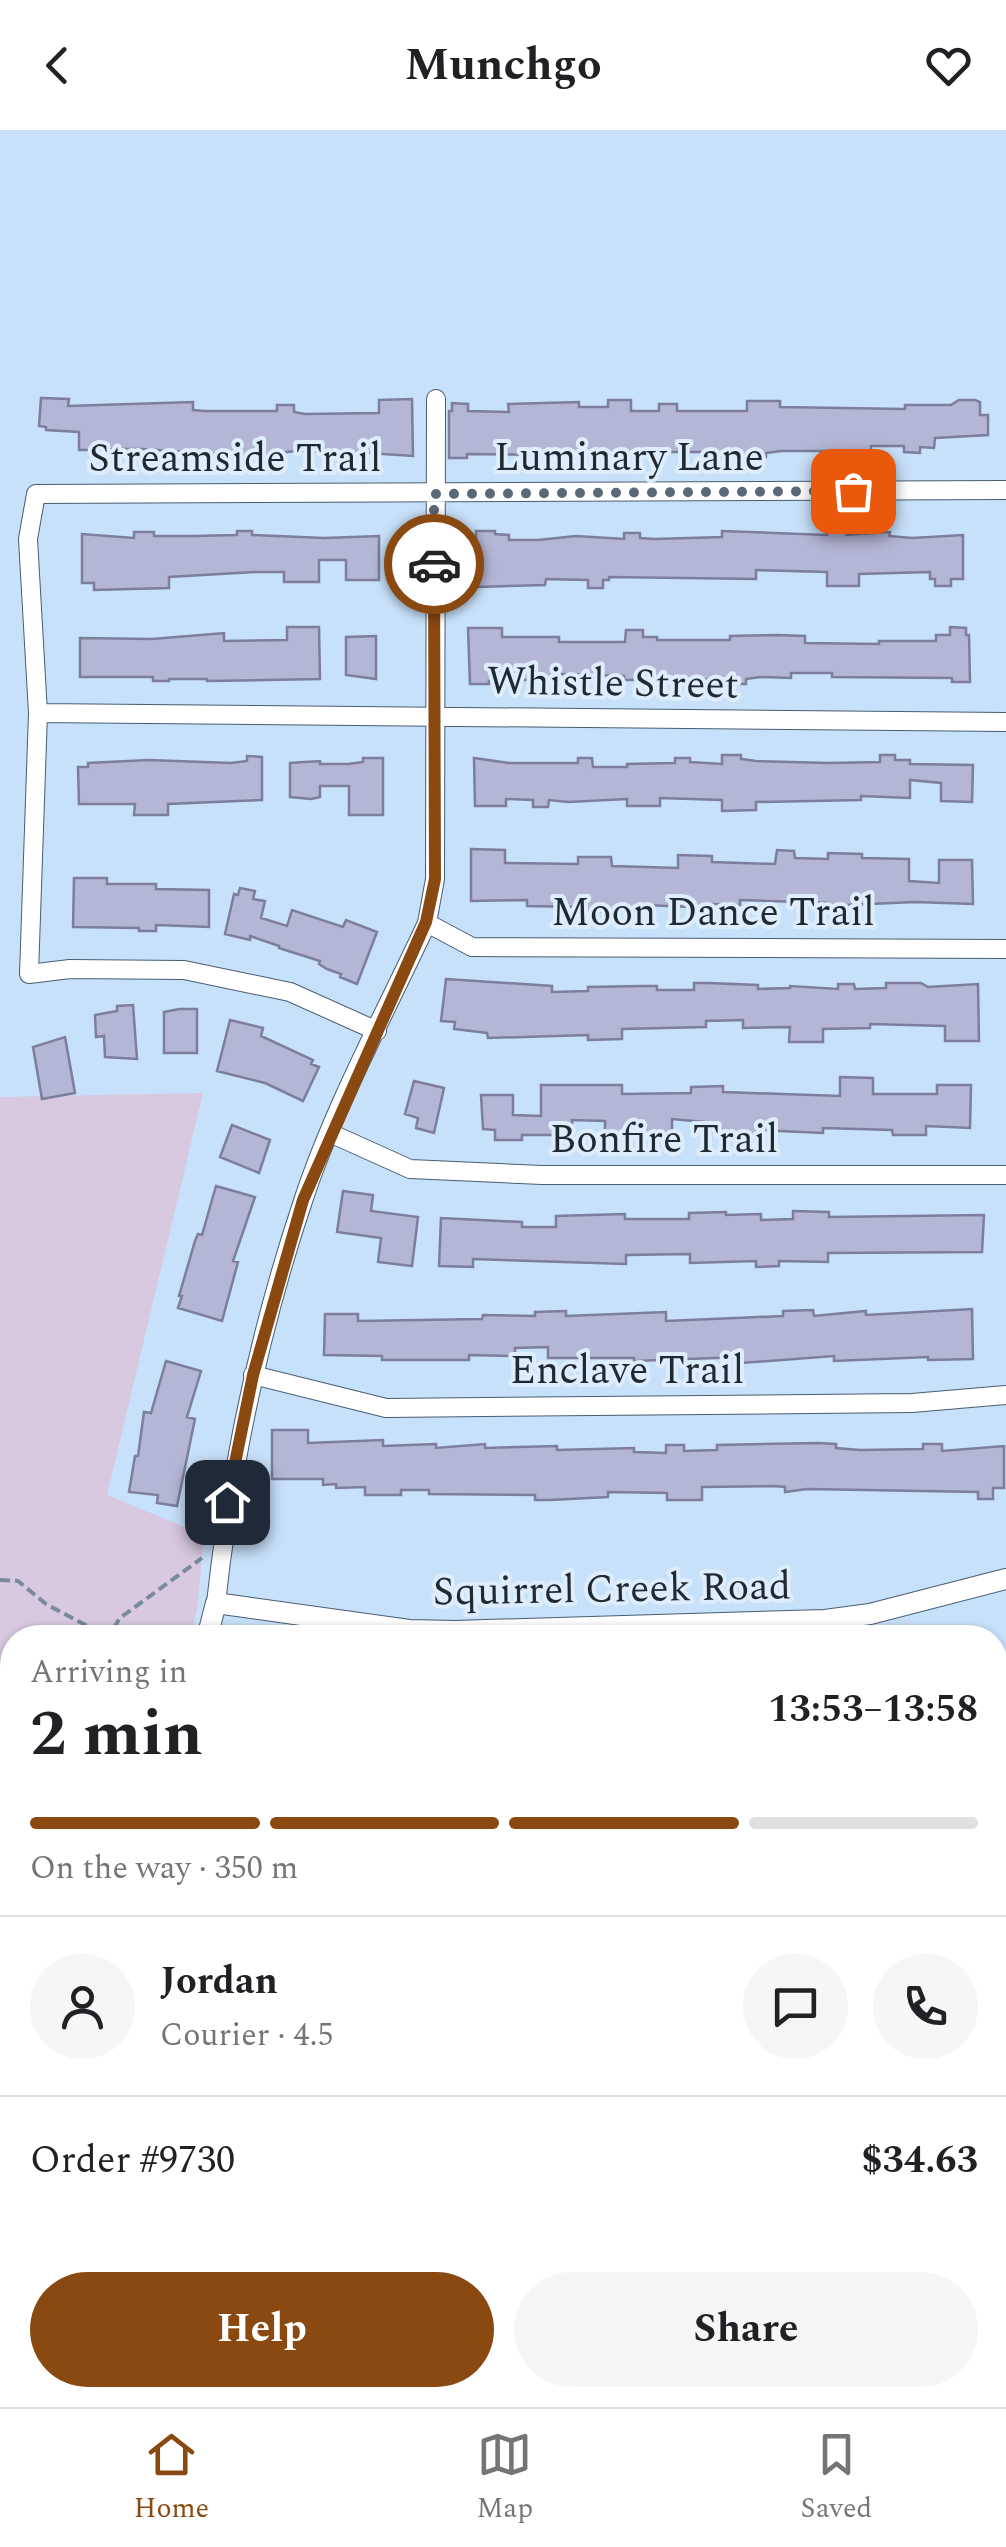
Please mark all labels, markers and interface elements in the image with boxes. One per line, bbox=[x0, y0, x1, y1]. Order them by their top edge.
text: Munchgo bbox=[404, 31, 602, 100]
icon: back bbox=[30, 38, 85, 93]
icon: heart bbox=[921, 38, 976, 93]
street label: Luminary Lane bbox=[494, 428, 764, 489]
street label: Streamside Trail bbox=[89, 429, 382, 490]
pin bbox=[811, 449, 896, 534]
icon: bag bbox=[826, 464, 881, 519]
courier bbox=[384, 514, 484, 614]
icon: car bbox=[407, 537, 462, 592]
street label: Whistle Street bbox=[487, 651, 739, 717]
street label: Moon Dance Trail bbox=[551, 883, 875, 944]
street label: Bonfire Trail bbox=[550, 1110, 778, 1171]
street label: Enclave Trail bbox=[510, 1341, 744, 1402]
pin bbox=[185, 1460, 270, 1545]
icon: home bbox=[200, 1475, 255, 1530]
street label: Squirrel Creek Road bbox=[432, 1556, 792, 1624]
text: Arriving in bbox=[30, 1648, 187, 1697]
text: 13:53–13:58 bbox=[768, 1681, 978, 1739]
text: 2 min bbox=[30, 1685, 203, 1784]
text: On the way · 350 m bbox=[30, 1844, 298, 1893]
text: Jordan bbox=[160, 1953, 278, 2011]
button: person bbox=[30, 1954, 135, 2059]
button: chat bbox=[743, 1954, 848, 2059]
button: phone bbox=[873, 1954, 978, 2059]
text: Courier · 4.5 bbox=[160, 2011, 333, 2060]
text: Order #9730 bbox=[30, 2132, 235, 2190]
text: $34.63 bbox=[861, 2132, 978, 2190]
button: Help bbox=[30, 2272, 494, 2387]
button: Share bbox=[514, 2272, 978, 2387]
tab: Home bbox=[134, 2427, 209, 2530]
tab: Map bbox=[477, 2427, 533, 2530]
tab: Saved bbox=[800, 2427, 872, 2530]

